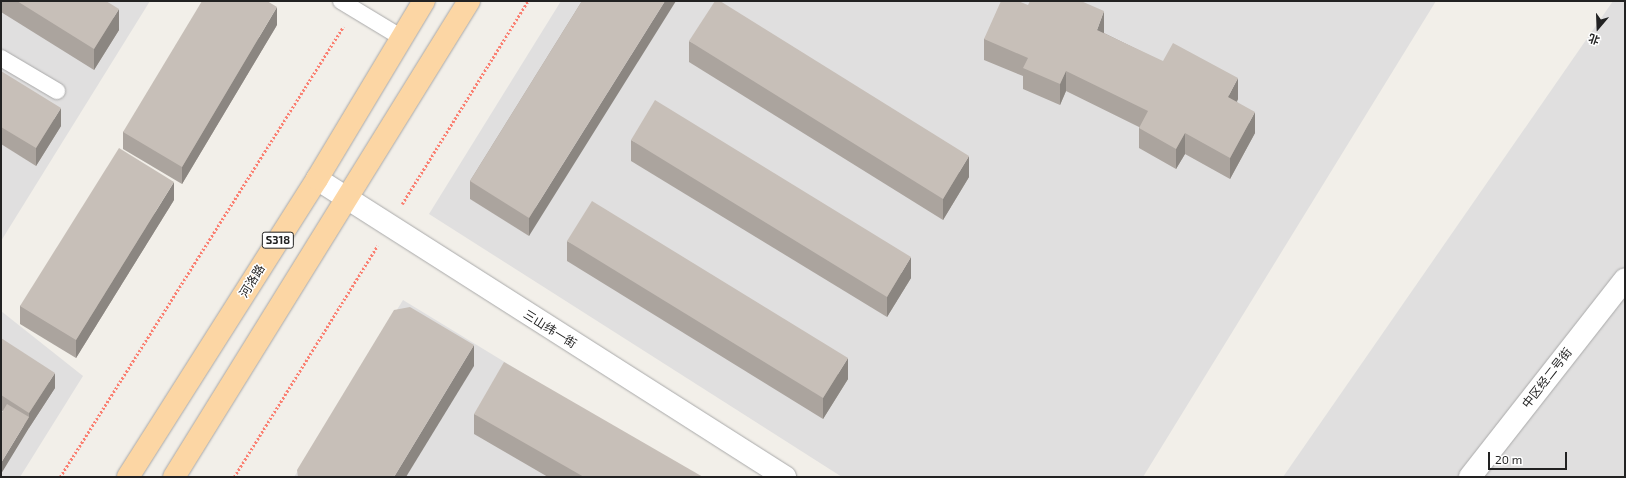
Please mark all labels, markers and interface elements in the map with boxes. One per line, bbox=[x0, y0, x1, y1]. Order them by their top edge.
north arrow bbox=[1578, 8, 1618, 48]
text: 北 bbox=[1587, 32, 1601, 48]
road number: S318 bbox=[261, 231, 295, 249]
street label: 河洛路 bbox=[236, 262, 268, 300]
street label: 三山纬一街 bbox=[521, 307, 579, 351]
street label: 中区经二号街 bbox=[1519, 345, 1575, 411]
scale bar bbox=[1490, 444, 1569, 470]
text: 20 m bbox=[1495, 452, 1522, 466]

